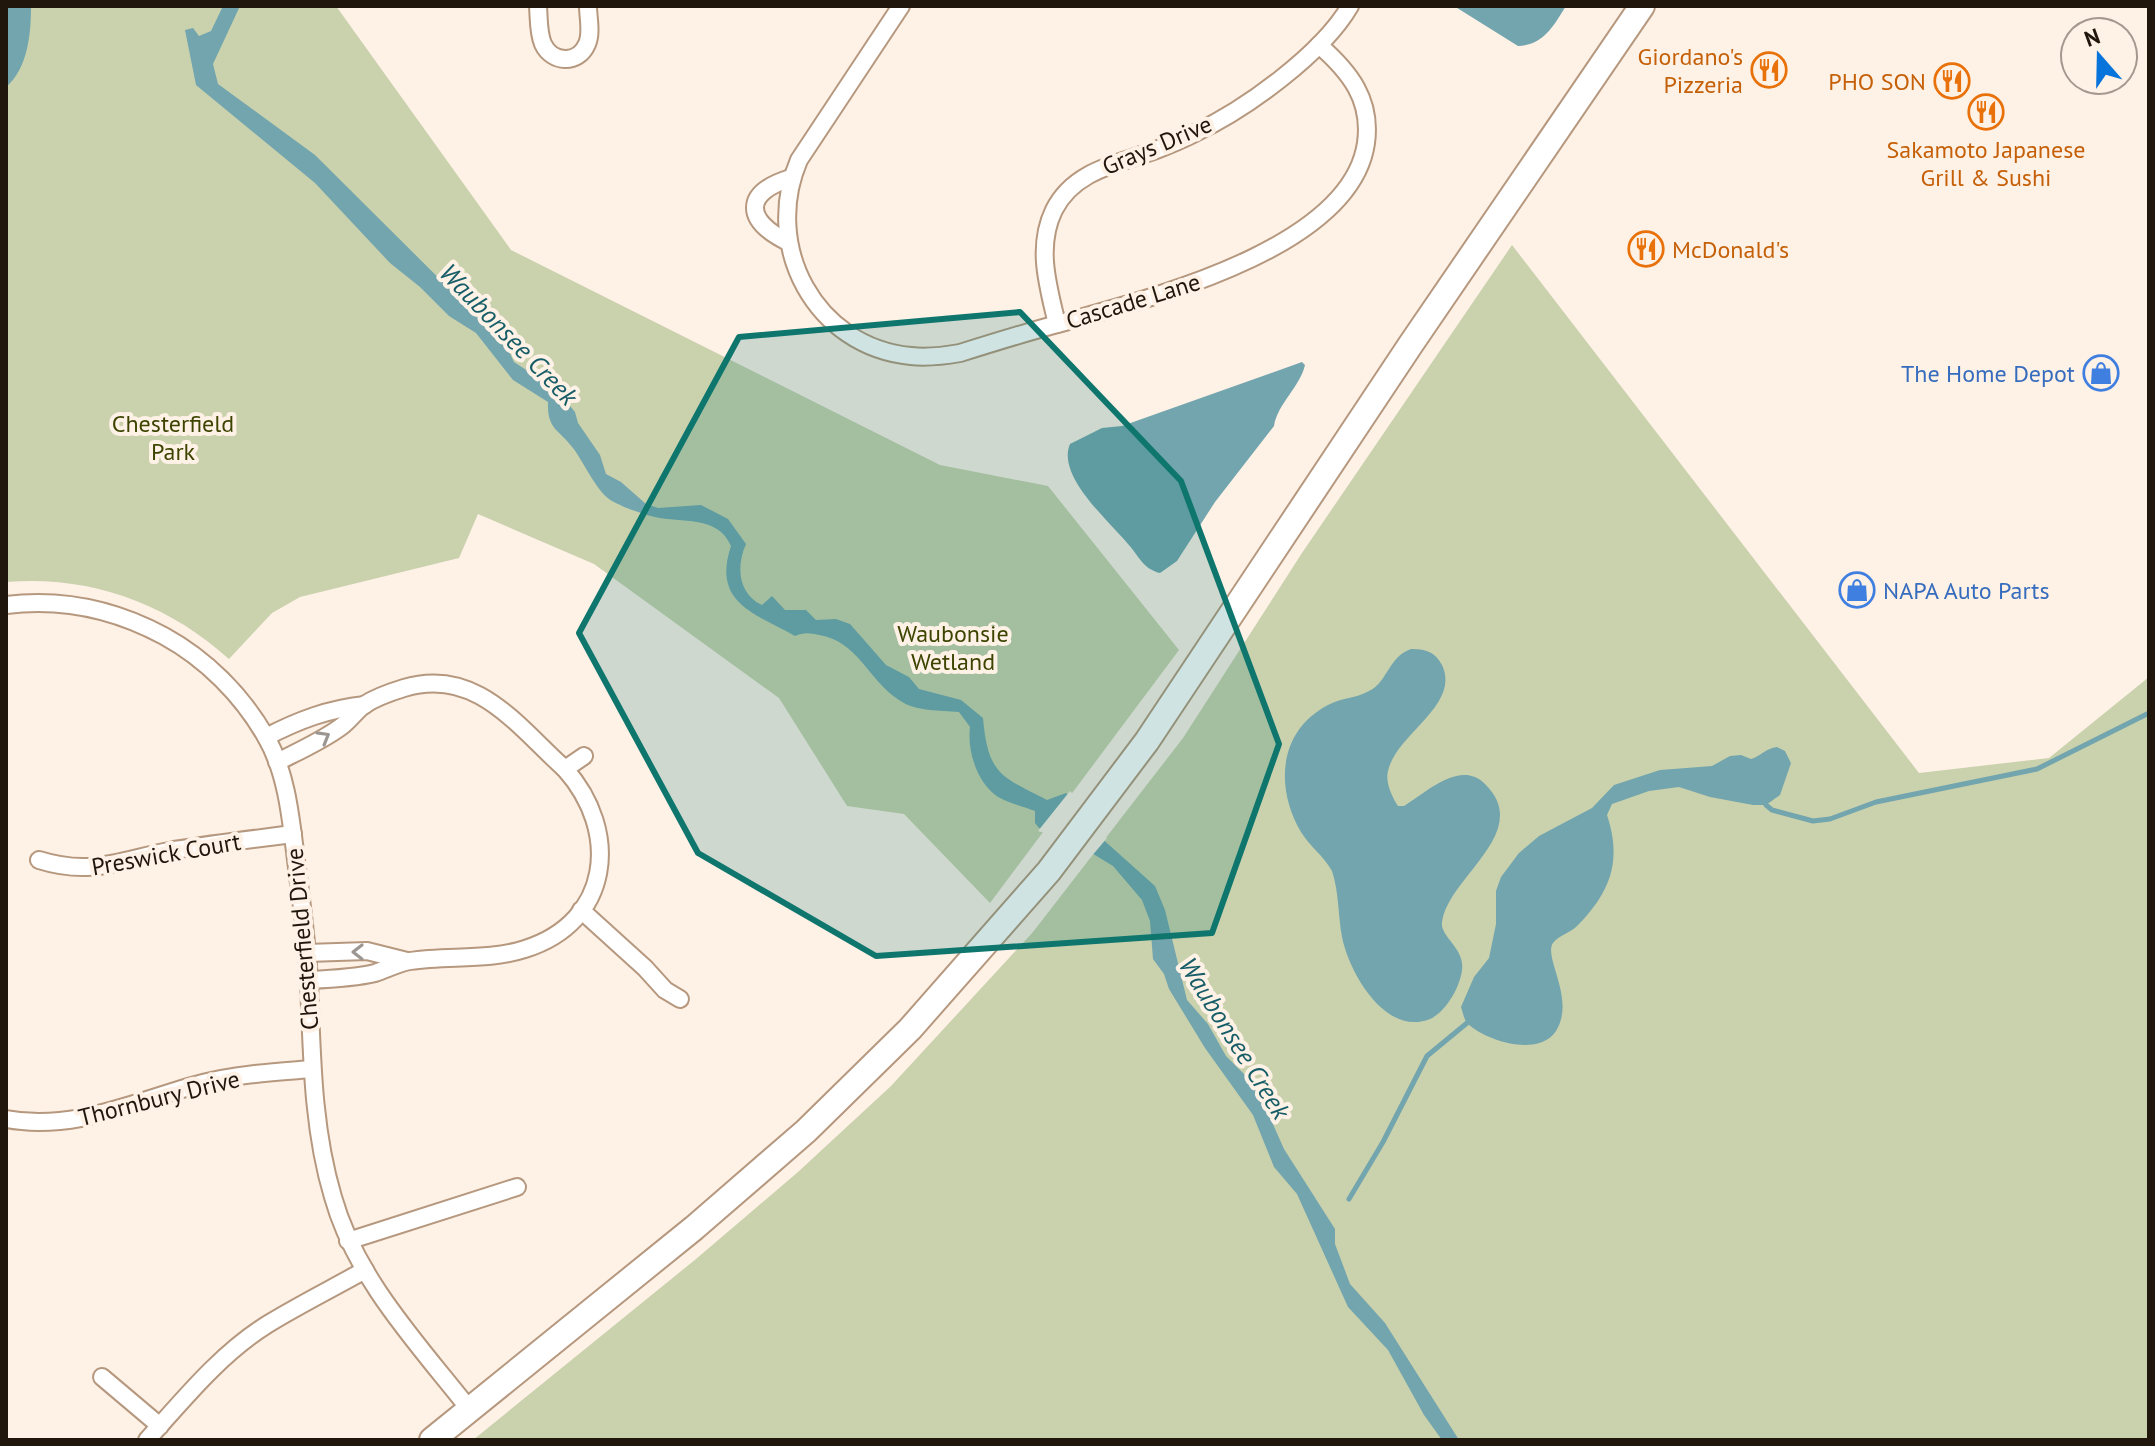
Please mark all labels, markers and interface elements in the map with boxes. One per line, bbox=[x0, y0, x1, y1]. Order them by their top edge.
north arrow bbox=[2059, 16, 2139, 96]
text: N bbox=[2081, 22, 2104, 53]
place label: Giordano's Pizzeria bbox=[1637, 41, 1743, 100]
restaurant icon: Giordano's Pizzeria bbox=[1750, 51, 1788, 89]
restaurant icon: PHO SON bbox=[1933, 62, 1971, 100]
place label: PHO SON bbox=[1828, 66, 1926, 97]
restaurant icon: Sakamoto Japanese Grill & Sushi bbox=[1967, 93, 2005, 131]
street label: Grays Drive bbox=[1097, 108, 1217, 182]
place label: Sakamoto Japanese Grill & Sushi bbox=[1887, 134, 2085, 193]
restaurant icon: McDonald's bbox=[1627, 230, 1665, 268]
place label: McDonald's bbox=[1672, 234, 1789, 265]
water label: Waubonsee Creek bbox=[433, 256, 586, 413]
street label: Cascade Lane bbox=[1062, 266, 1204, 336]
shop icon: The Home Depot bbox=[2082, 354, 2120, 392]
place label: The Home Depot bbox=[1901, 358, 2075, 389]
park label: Chesterfield Park bbox=[112, 408, 234, 467]
shop icon: NAPA Auto Parts bbox=[1838, 571, 1876, 609]
place label: NAPA Auto Parts bbox=[1883, 575, 2050, 606]
park label: Waubonsie Wetland bbox=[897, 618, 1009, 677]
one-way arrow bbox=[315, 731, 329, 747]
street label: Preswick Court bbox=[89, 826, 243, 882]
street label: Chesterfield Drive bbox=[279, 847, 325, 1031]
one-way arrow bbox=[351, 943, 364, 961]
water label: Waubonsee Creek bbox=[1172, 951, 1299, 1126]
street label: Thornbury Drive bbox=[75, 1063, 243, 1133]

